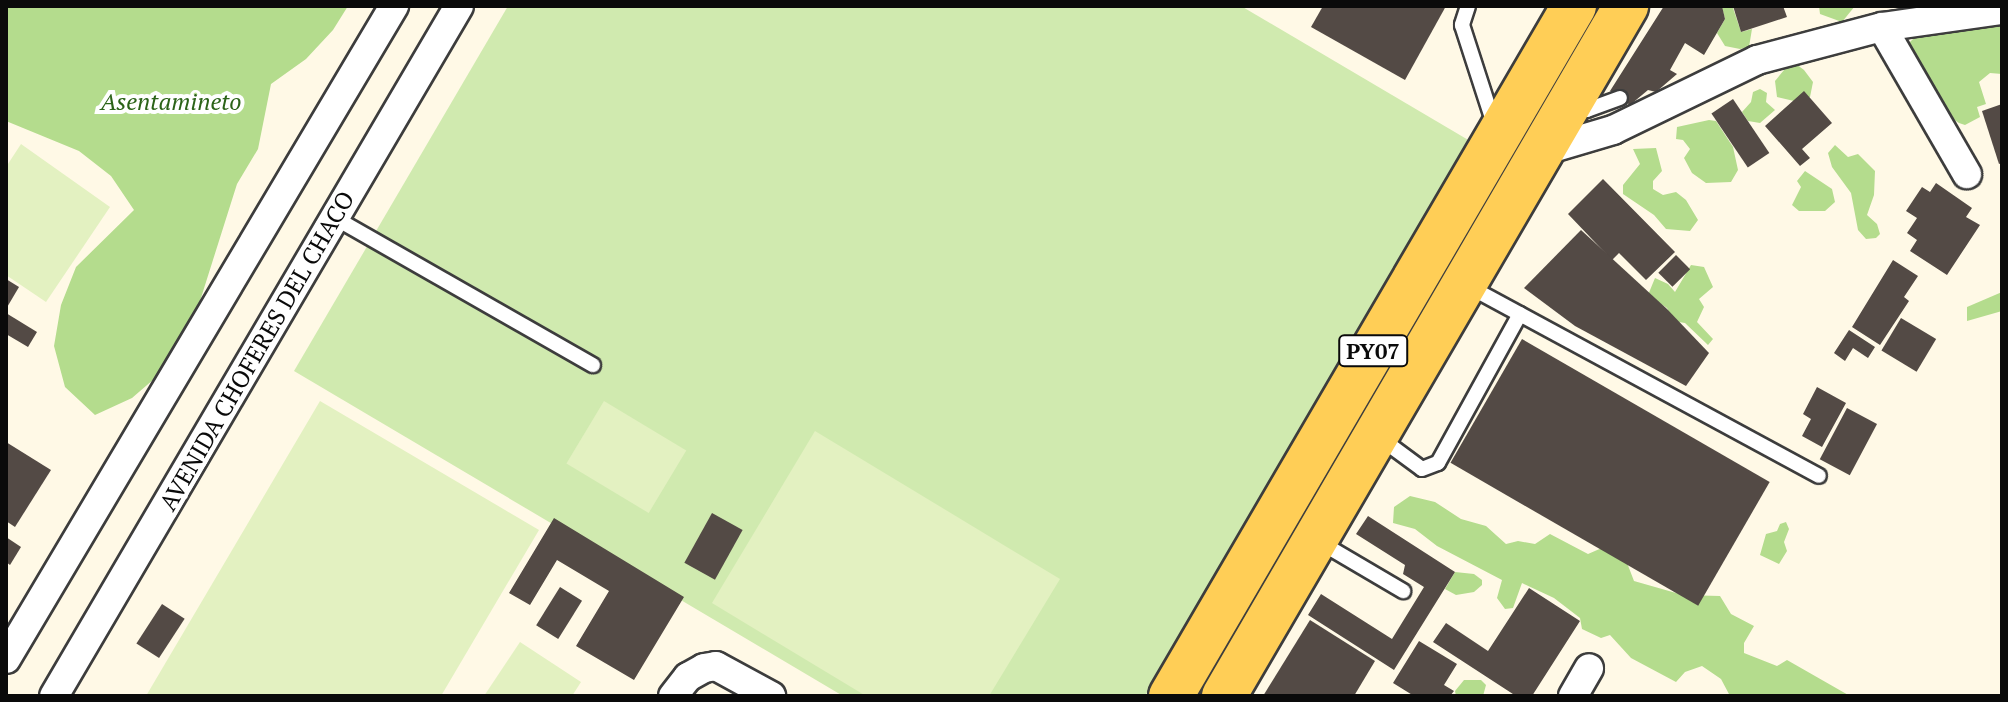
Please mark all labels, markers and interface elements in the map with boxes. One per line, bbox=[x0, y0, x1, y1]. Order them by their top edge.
park label: Asentamineto bbox=[100, 88, 242, 116]
street label: AVENIDA CHOFERES DEL CHACO bbox=[153, 186, 361, 516]
road number: PY07 bbox=[1337, 333, 1409, 369]

